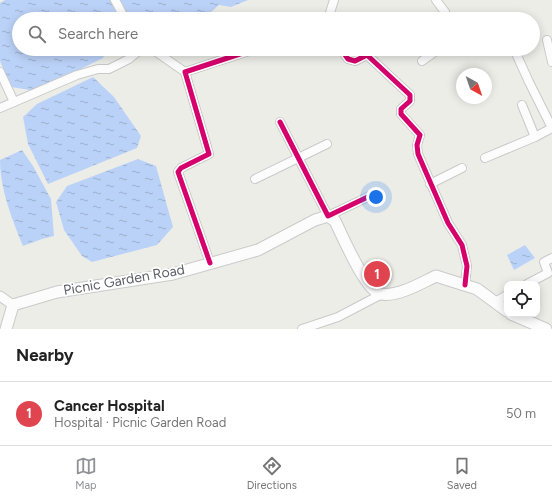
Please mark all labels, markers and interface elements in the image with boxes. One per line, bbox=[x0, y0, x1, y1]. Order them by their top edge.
search box bbox=[12, 12, 540, 56]
icon: search bbox=[26, 23, 48, 45]
text: Search here bbox=[58, 25, 138, 43]
north arrow bbox=[456, 68, 492, 104]
your location bbox=[366, 187, 386, 207]
pin: 1 bbox=[364, 259, 390, 289]
street label: Picnic Garden Road bbox=[62, 261, 186, 299]
map controls bbox=[504, 281, 540, 317]
button: locate bbox=[504, 281, 540, 317]
text: Nearby bbox=[16, 345, 74, 365]
text: Cancer Hospital bbox=[54, 397, 165, 415]
text: 1 bbox=[26, 406, 32, 421]
text: 50 m bbox=[506, 406, 536, 421]
text: Hospital · Picnic Garden Road bbox=[54, 415, 226, 430]
tab: Map bbox=[75, 455, 97, 492]
tab: Directions bbox=[247, 455, 297, 492]
tab: Saved bbox=[447, 455, 477, 492]

